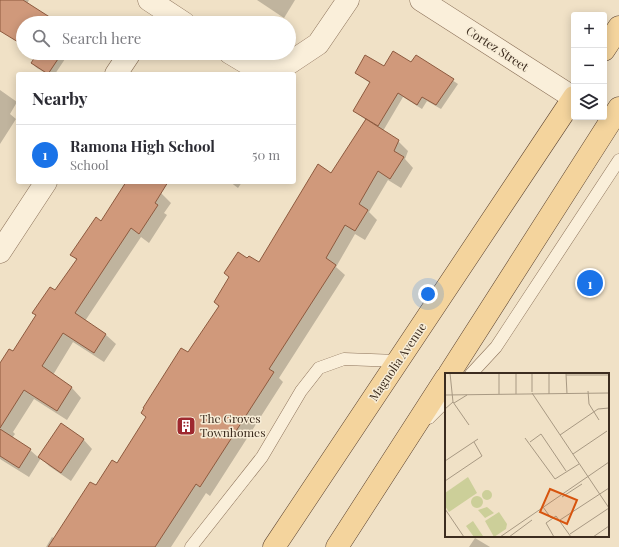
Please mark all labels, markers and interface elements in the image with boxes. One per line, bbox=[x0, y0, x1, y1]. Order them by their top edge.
map controls bbox=[571, 12, 607, 120]
button: + bbox=[571, 12, 607, 48]
search box bbox=[16, 16, 296, 60]
street label: Cortez Street bbox=[463, 22, 532, 75]
icon: search bbox=[30, 27, 52, 49]
text: Search here bbox=[62, 28, 141, 48]
button: − bbox=[571, 48, 607, 84]
button: layers bbox=[571, 84, 607, 120]
text: Nearby bbox=[32, 87, 87, 109]
text: Ramona High School bbox=[70, 136, 215, 156]
text: 1 bbox=[43, 146, 47, 163]
text: 50 m bbox=[252, 146, 280, 163]
text: School bbox=[70, 156, 109, 173]
pin: 1 bbox=[577, 268, 603, 298]
your location bbox=[418, 284, 438, 304]
street label: Magnolia Avenue bbox=[365, 319, 429, 404]
inset map bbox=[445, 373, 609, 537]
place label: The Groves Townhomes bbox=[200, 410, 266, 440]
building icon: The Groves Townhomes bbox=[175, 415, 197, 437]

